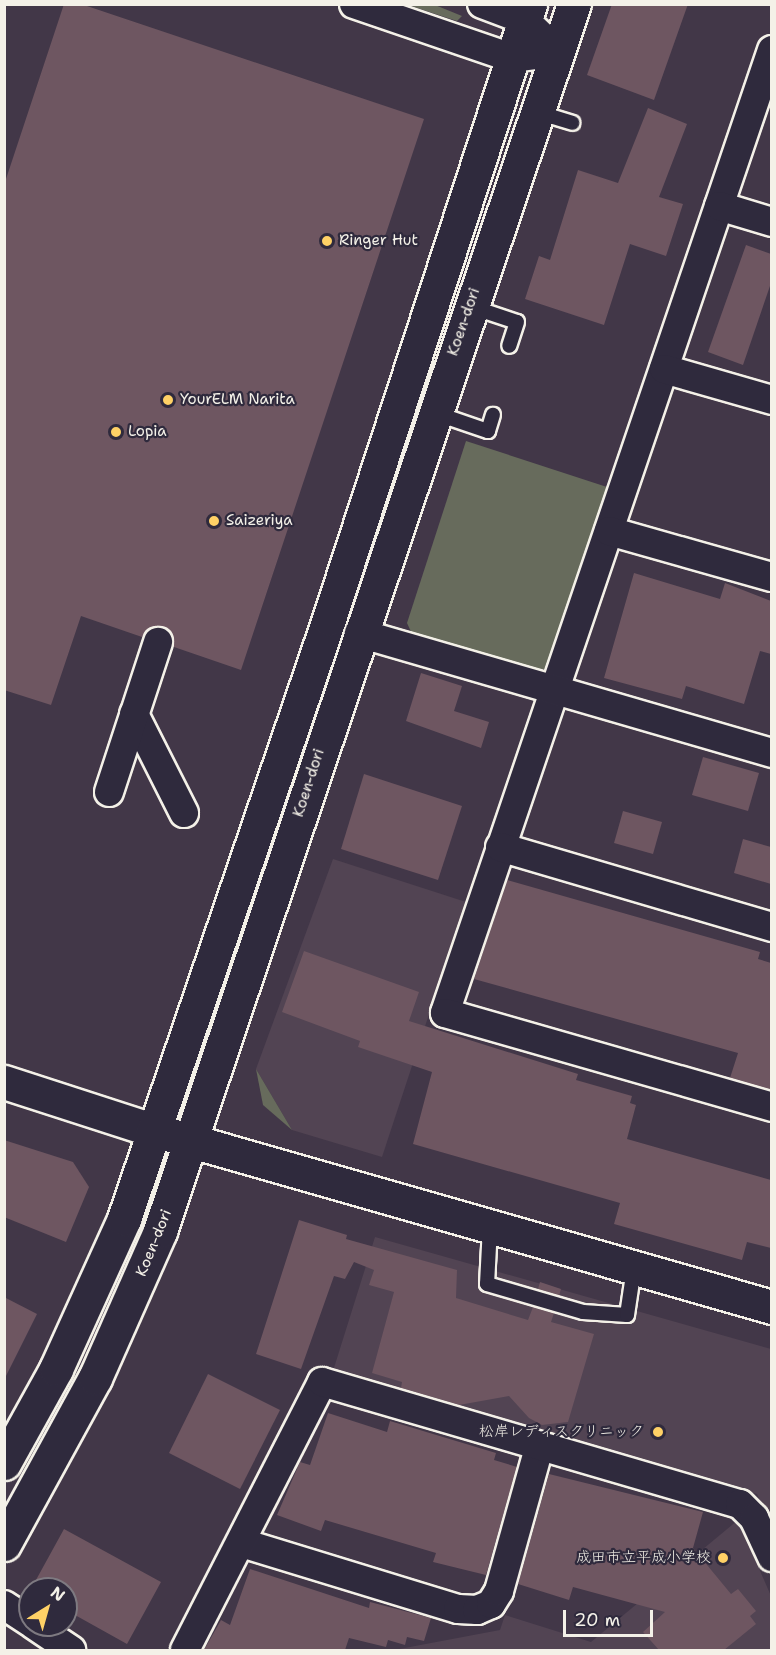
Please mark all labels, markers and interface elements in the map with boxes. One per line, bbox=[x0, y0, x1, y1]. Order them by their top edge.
place label: Ringer Hut bbox=[339, 232, 418, 250]
marker: Ringer Hut bbox=[320, 234, 334, 248]
street label: Koen-dori bbox=[444, 286, 484, 358]
place label: YourELM Narita bbox=[180, 391, 295, 409]
marker: YourELM Narita bbox=[161, 393, 175, 407]
place label: Lopia bbox=[128, 423, 167, 441]
marker: Lopia bbox=[109, 425, 123, 439]
place label: Saizeriya bbox=[226, 512, 293, 530]
marker: Saizeriya bbox=[207, 514, 221, 528]
street label: Koen-dori bbox=[290, 747, 328, 819]
street label: Koen-dori bbox=[132, 1207, 176, 1279]
place label: 松岸レディスクリニック bbox=[479, 1423, 644, 1441]
marker: 松岸レディスクリニック bbox=[649, 1423, 667, 1441]
place label: 成田市立平成小学校 bbox=[576, 1549, 711, 1567]
marker: 成田市立平成小学校 bbox=[716, 1551, 730, 1565]
north arrow bbox=[18, 1577, 78, 1637]
text: N bbox=[47, 1582, 69, 1606]
scale bar bbox=[566, 1598, 656, 1636]
text: 20 m bbox=[574, 1608, 620, 1632]

